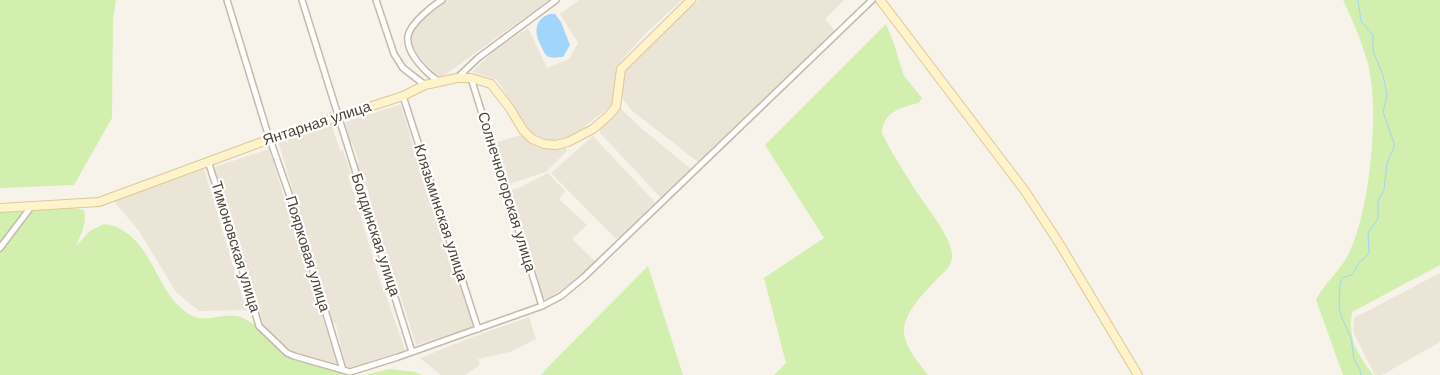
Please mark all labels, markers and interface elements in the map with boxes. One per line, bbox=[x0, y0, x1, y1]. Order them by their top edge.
street label: Янтарная улица bbox=[261, 98, 373, 150]
street label: Солнечногорская улица bbox=[473, 110, 539, 274]
street label: Клязьминская улица bbox=[409, 142, 471, 284]
street label: Болдинская улица bbox=[347, 171, 403, 299]
street label: Тимоновская улица bbox=[206, 179, 264, 315]
street label: Поярковая улица bbox=[281, 194, 333, 314]

